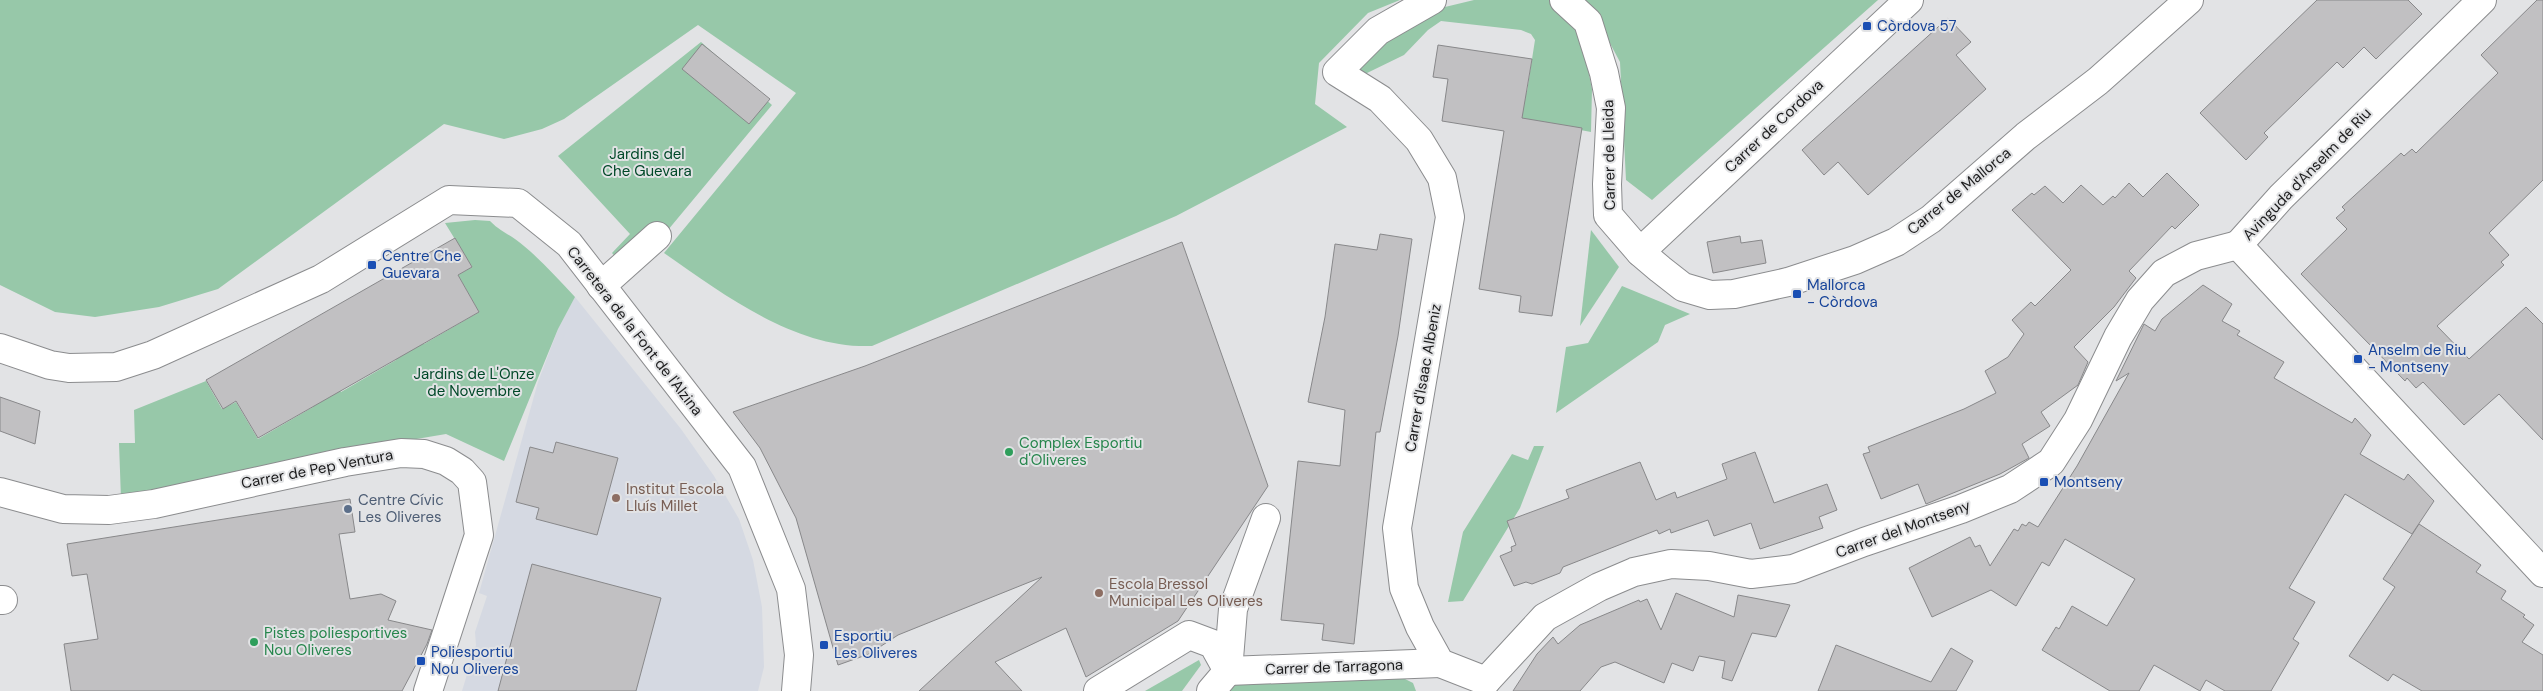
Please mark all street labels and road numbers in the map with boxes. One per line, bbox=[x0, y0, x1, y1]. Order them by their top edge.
street label: Carrer de Cordova bbox=[1720, 75, 1828, 177]
street label: Carrer de Lleida bbox=[1598, 100, 1620, 210]
street label: Avinguda d'Anselm de Riu bbox=[2238, 103, 2376, 245]
street label: Carrer de Mallorca bbox=[1903, 143, 2015, 239]
street label: Carretera de la Font de l'Alzina bbox=[563, 242, 707, 420]
street label: Carrer d'Isaac Albeniz bbox=[1400, 302, 1446, 454]
street label: Carrer de Pep Ventura bbox=[239, 444, 395, 494]
street label: Carrer del Montseny bbox=[1833, 495, 1974, 563]
street label: Carrer de Tarragona bbox=[1265, 655, 1403, 679]

